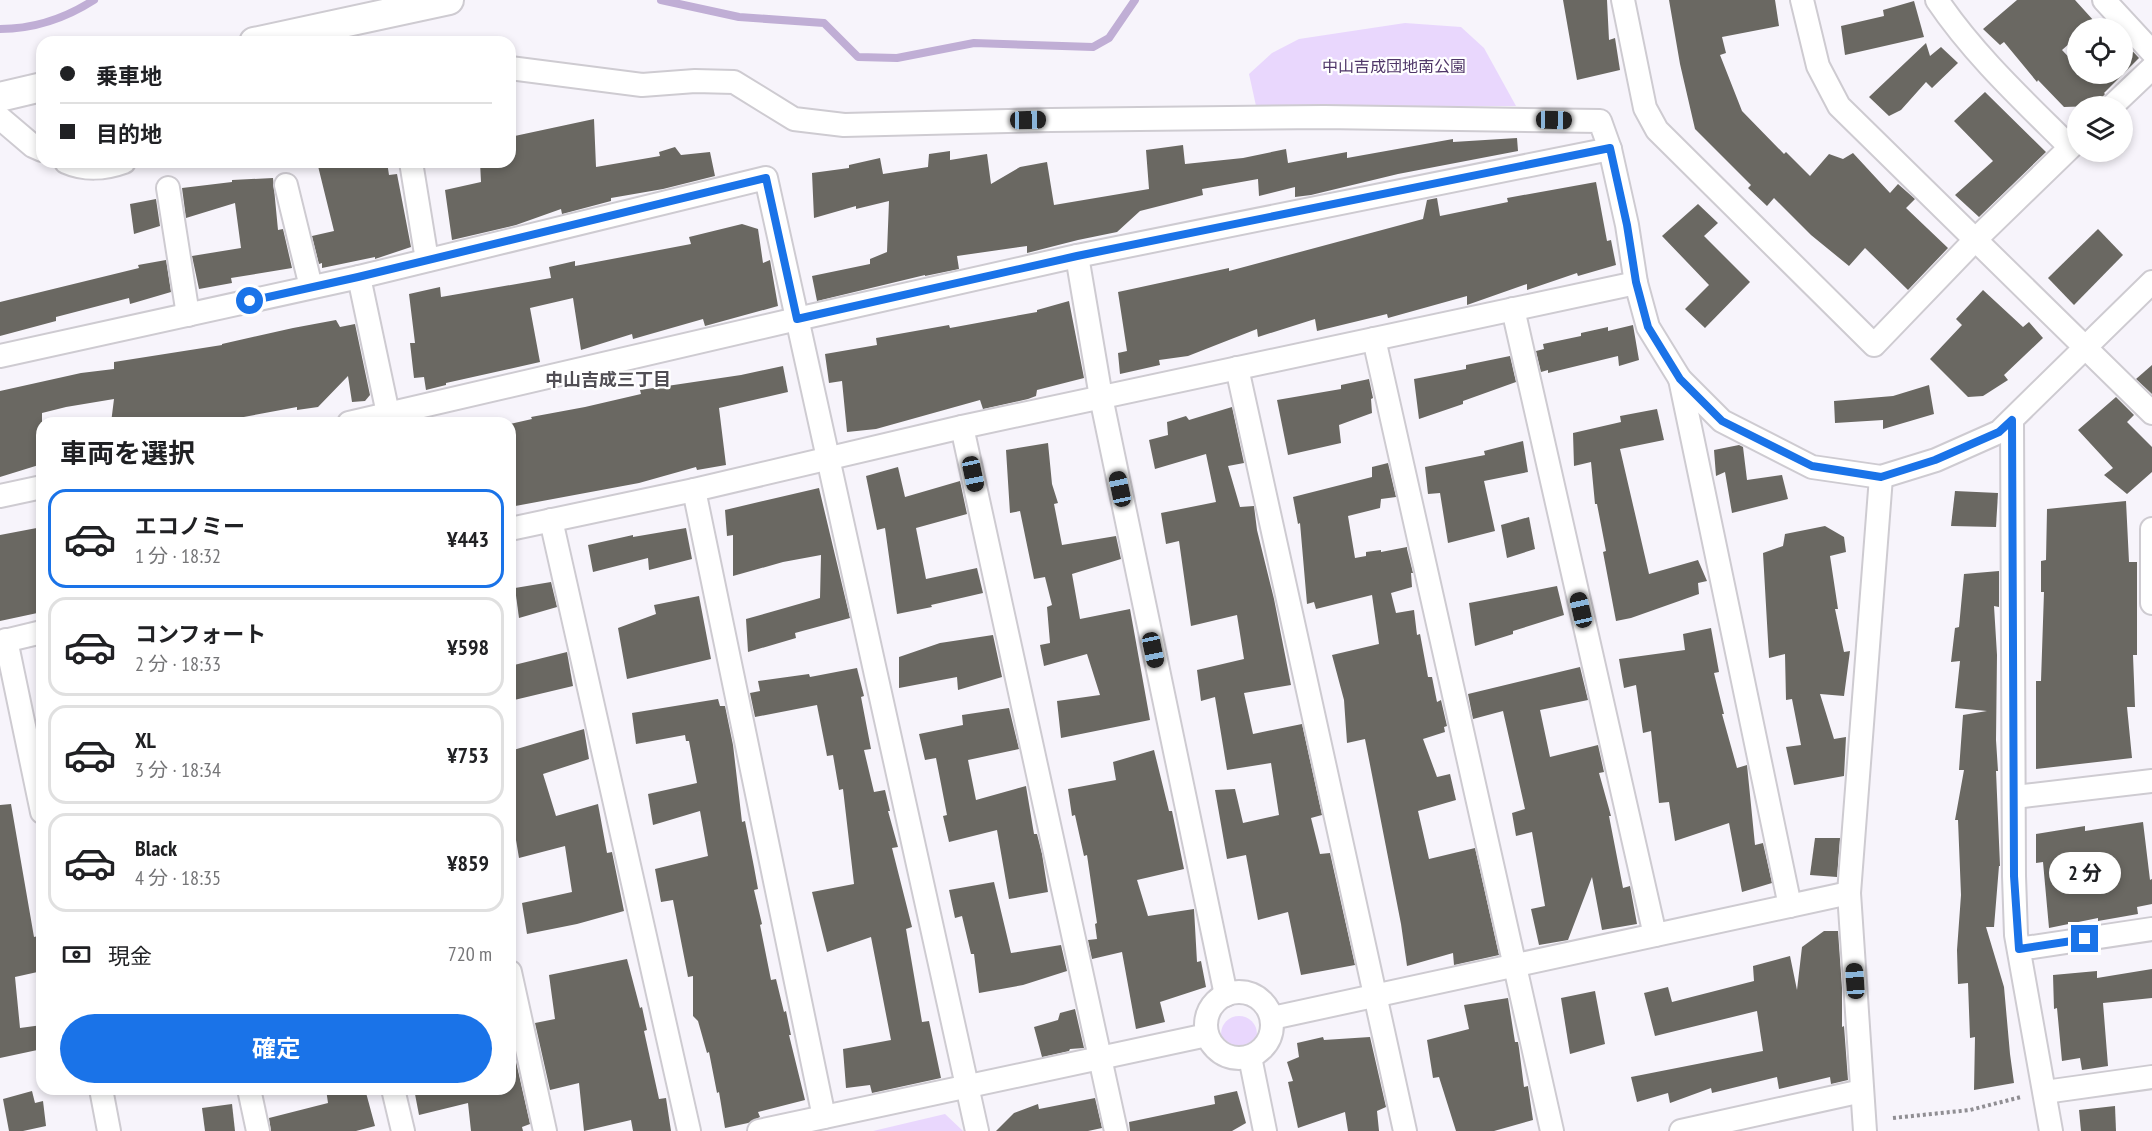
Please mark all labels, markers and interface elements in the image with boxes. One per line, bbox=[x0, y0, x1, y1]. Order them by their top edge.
map controls bbox=[2067, 18, 2133, 162]
button: locate bbox=[2067, 18, 2133, 84]
park label: 中山吉成団地南公園 bbox=[1322, 56, 1466, 76]
text: 乗車地 bbox=[96, 62, 162, 90]
button: layers bbox=[2067, 96, 2133, 162]
car bbox=[1010, 111, 1046, 129]
car bbox=[1536, 111, 1572, 129]
text: 目的地 bbox=[96, 120, 162, 148]
route start bbox=[236, 287, 263, 314]
district label: 中山吉成三丁目 bbox=[545, 368, 671, 391]
text: 車両を選択 bbox=[60, 436, 195, 470]
car bbox=[960, 455, 986, 493]
car bbox=[1107, 470, 1133, 508]
icon: car bbox=[63, 512, 117, 566]
text: エコノミー bbox=[135, 512, 245, 540]
text: ¥443 bbox=[447, 525, 489, 553]
text: 1 分 · 18:32 bbox=[135, 543, 221, 569]
car bbox=[1568, 590, 1594, 630]
icon: car bbox=[63, 620, 117, 674]
text: コンフォート bbox=[135, 620, 266, 648]
car bbox=[1140, 631, 1166, 669]
text: ¥598 bbox=[447, 633, 489, 661]
text: 2 分 · 18:33 bbox=[135, 651, 221, 677]
text: XL bbox=[135, 726, 156, 754]
icon: car bbox=[63, 728, 117, 782]
text: ¥753 bbox=[447, 741, 489, 769]
text: 3 分 · 18:34 bbox=[135, 757, 221, 783]
text: Black bbox=[135, 834, 177, 862]
icon: car bbox=[63, 836, 117, 890]
text: ¥859 bbox=[447, 849, 489, 877]
callout: 2 分 bbox=[2049, 852, 2121, 894]
text: 2 分 bbox=[2068, 860, 2102, 886]
text: 4 分 · 18:35 bbox=[135, 865, 221, 891]
route end bbox=[2071, 925, 2098, 952]
icon: cash bbox=[60, 938, 93, 971]
text: 720 m bbox=[448, 941, 492, 967]
text: 現金 bbox=[108, 942, 152, 970]
car bbox=[1845, 962, 1865, 1000]
button: 確定 bbox=[60, 1014, 492, 1083]

